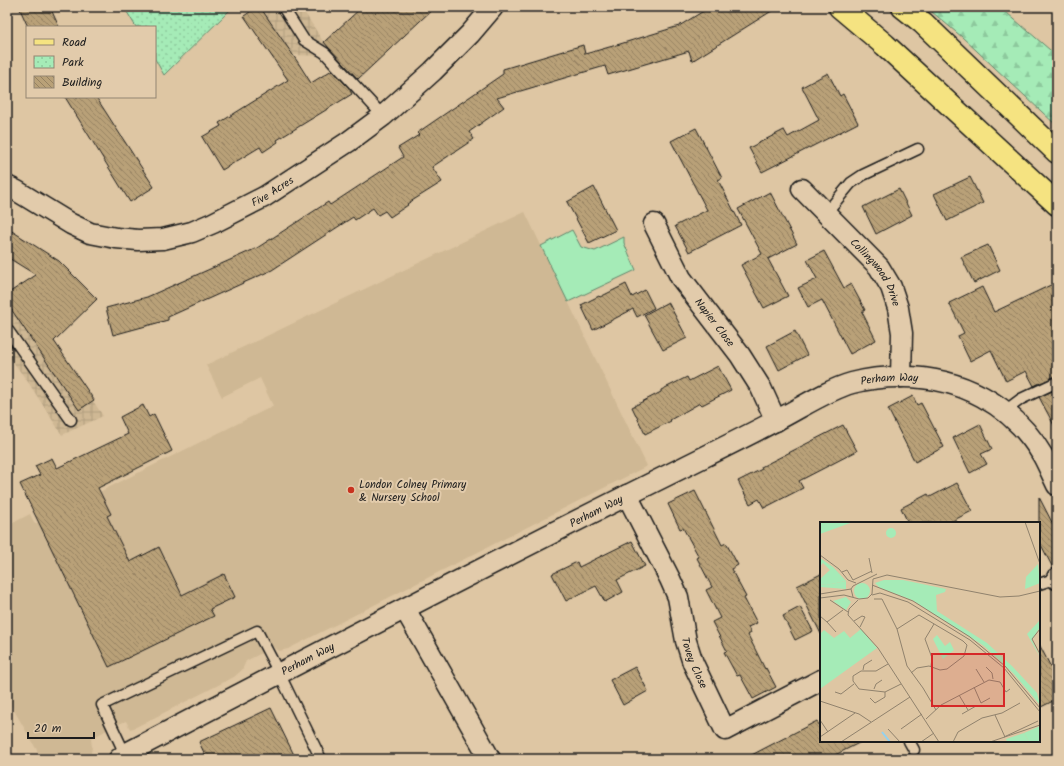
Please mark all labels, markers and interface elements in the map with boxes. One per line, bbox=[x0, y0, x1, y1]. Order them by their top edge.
legend bbox=[26, 26, 156, 98]
text: Road bbox=[62, 33, 87, 52]
text: Park bbox=[62, 53, 84, 72]
text: Building bbox=[62, 73, 102, 92]
street label: Five Acres bbox=[248, 172, 298, 212]
street label: Collingwood Drive bbox=[845, 234, 905, 309]
street label: Napier Close bbox=[689, 294, 739, 351]
street label: Perham Way bbox=[859, 369, 920, 391]
place label: London Colney Primary & Nursery School bbox=[359, 476, 467, 507]
marker: London Colney Primary & Nursery School bbox=[346, 485, 356, 495]
street label: Perham Way bbox=[567, 490, 627, 533]
inset map bbox=[820, 522, 1040, 742]
street label: Tovey Close bbox=[675, 636, 712, 692]
street label: Perham Way bbox=[278, 638, 339, 681]
scale bar bbox=[28, 714, 94, 740]
text: 20 m bbox=[34, 719, 62, 738]

